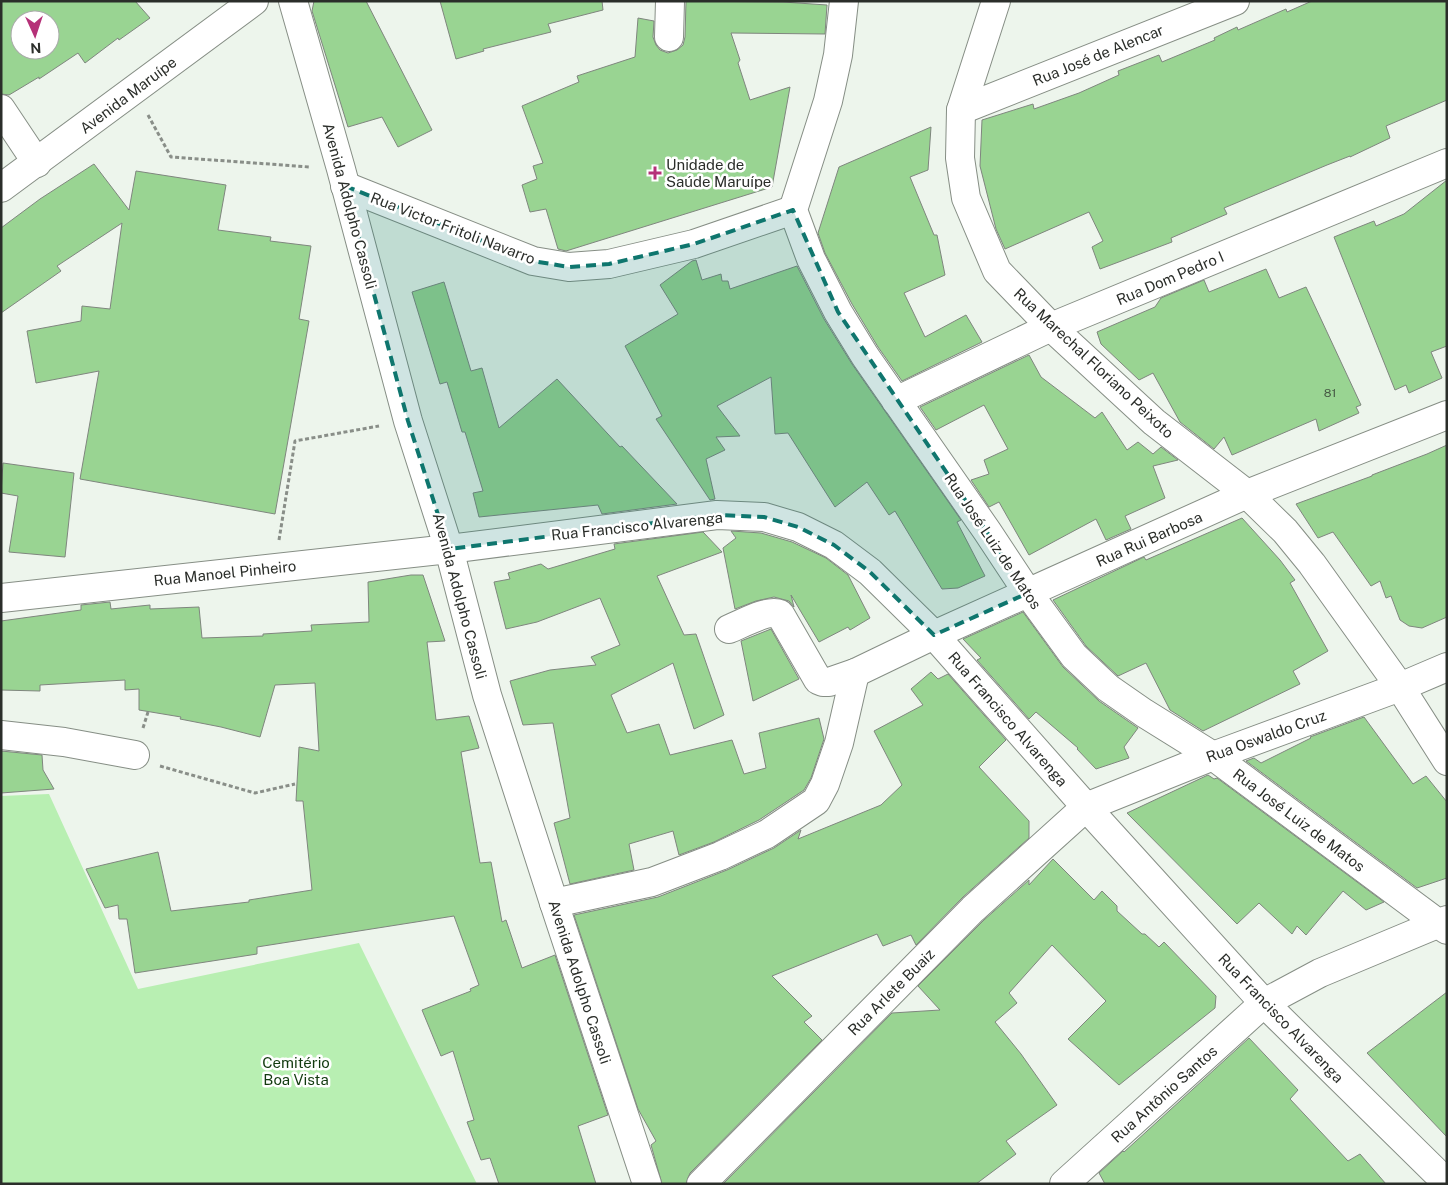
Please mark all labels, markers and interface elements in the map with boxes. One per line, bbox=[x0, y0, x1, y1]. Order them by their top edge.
north arrow bbox=[10, 10, 60, 60]
street label: Rua José de Alencar bbox=[1030, 21, 1166, 89]
text: N bbox=[30, 40, 42, 56]
street label: Avenida Maruípe bbox=[76, 53, 180, 137]
street label: Avenida Adolpho Cassoli bbox=[320, 121, 380, 291]
place label: Unidade de Saúde Maruípe bbox=[666, 156, 771, 190]
marker: Unidade de Saúde Maruípe bbox=[648, 166, 662, 180]
street label: Rua Victor Fritoli Navarro bbox=[368, 189, 538, 267]
street label: Rua Dom Pedro I bbox=[1114, 248, 1226, 308]
street label: Rua Marechal Floriano Peixoto bbox=[1011, 285, 1177, 441]
house number: 81 bbox=[1324, 386, 1336, 400]
street label: Rua José Luiz de Matos bbox=[941, 470, 1045, 612]
street label: Rua Rui Barbosa bbox=[1093, 508, 1205, 570]
street label: Rua Francisco Alvarenga bbox=[550, 509, 724, 543]
street label: Avenida Adolpho Cassoli bbox=[430, 511, 490, 681]
street label: Rua Manoel Pinheiro bbox=[153, 557, 297, 589]
street label: Rua Francisco Alvarenga bbox=[945, 648, 1071, 790]
street label: Rua Oswaldo Cruz bbox=[1204, 706, 1328, 766]
street label: Rua José Luiz de Matos bbox=[1230, 765, 1368, 875]
street label: Avenida Adolpho Cassoli bbox=[545, 898, 615, 1066]
street label: Rua Arlete Buaiz bbox=[844, 945, 938, 1039]
street label: Rua Francisco Alvarenga bbox=[1215, 950, 1347, 1086]
street label: Rua Antônio Santos bbox=[1108, 1042, 1220, 1146]
park label: Cemitério Boa Vista bbox=[262, 1054, 330, 1088]

